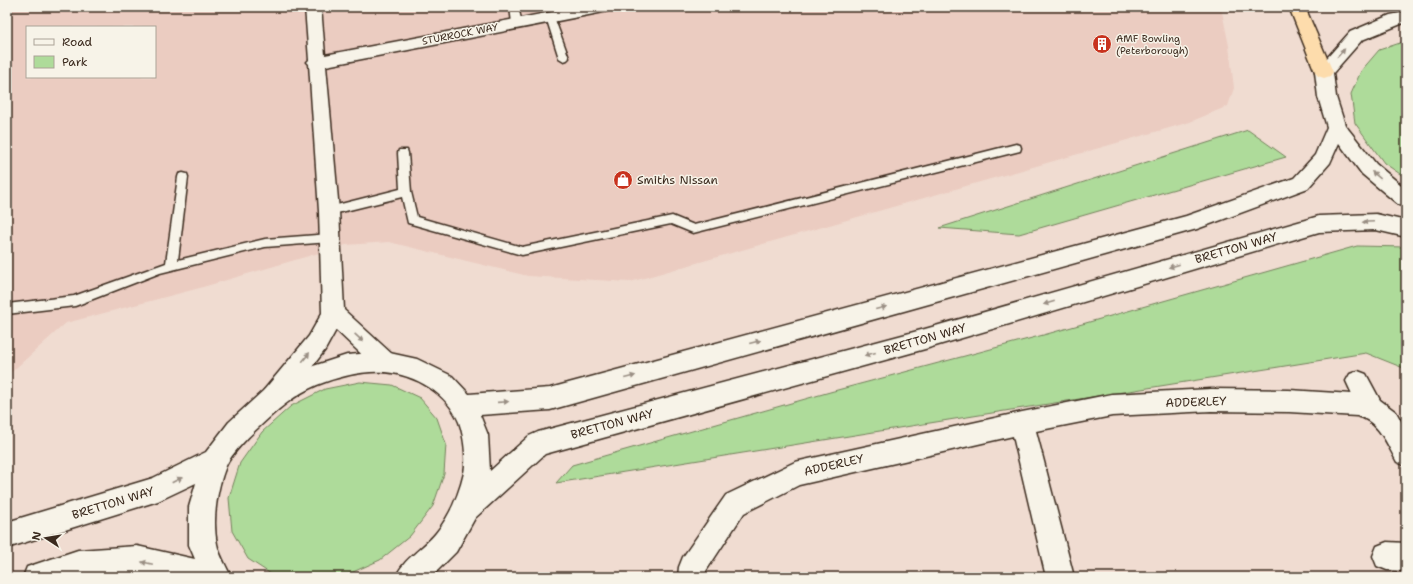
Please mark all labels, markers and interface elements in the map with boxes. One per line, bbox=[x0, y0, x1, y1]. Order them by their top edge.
street label: STURROCK WAY bbox=[421, 20, 499, 48]
legend bbox=[26, 26, 156, 78]
place label: AMF Bowling (Peterborough) bbox=[1116, 32, 1188, 57]
building icon: AMF Bowling (Peterborough) bbox=[1091, 33, 1113, 55]
text: Road bbox=[62, 34, 93, 50]
one-way arrow bbox=[1336, 48, 1345, 59]
text: Park bbox=[62, 54, 88, 70]
shop icon: Smiths Nissan bbox=[612, 169, 634, 191]
one-way arrow bbox=[1370, 171, 1381, 179]
place label: Smiths Nissan bbox=[637, 172, 718, 188]
one-way arrow bbox=[1362, 219, 1374, 226]
street label: BRETTON WAY bbox=[1193, 228, 1280, 267]
one-way arrow bbox=[1168, 263, 1180, 269]
one-way arrow bbox=[1043, 300, 1055, 306]
one-way arrow bbox=[875, 305, 887, 311]
street label: BRETTON WAY bbox=[882, 319, 969, 358]
one-way arrow bbox=[354, 333, 364, 343]
one-way arrow bbox=[750, 339, 762, 345]
one-way arrow bbox=[302, 351, 310, 362]
one-way arrow bbox=[864, 351, 876, 357]
one-way arrow bbox=[624, 374, 636, 380]
street label: ADDERLEY bbox=[1165, 393, 1228, 411]
one-way arrow bbox=[497, 399, 509, 406]
street label: BRETTON WAY bbox=[569, 405, 656, 443]
street label: ADDERLEY bbox=[802, 450, 866, 480]
one-way arrow bbox=[171, 476, 183, 483]
street label: BRETTON WAY bbox=[70, 483, 157, 523]
north arrow bbox=[26, 518, 66, 558]
text: N bbox=[28, 530, 45, 542]
one-way arrow bbox=[141, 559, 154, 565]

